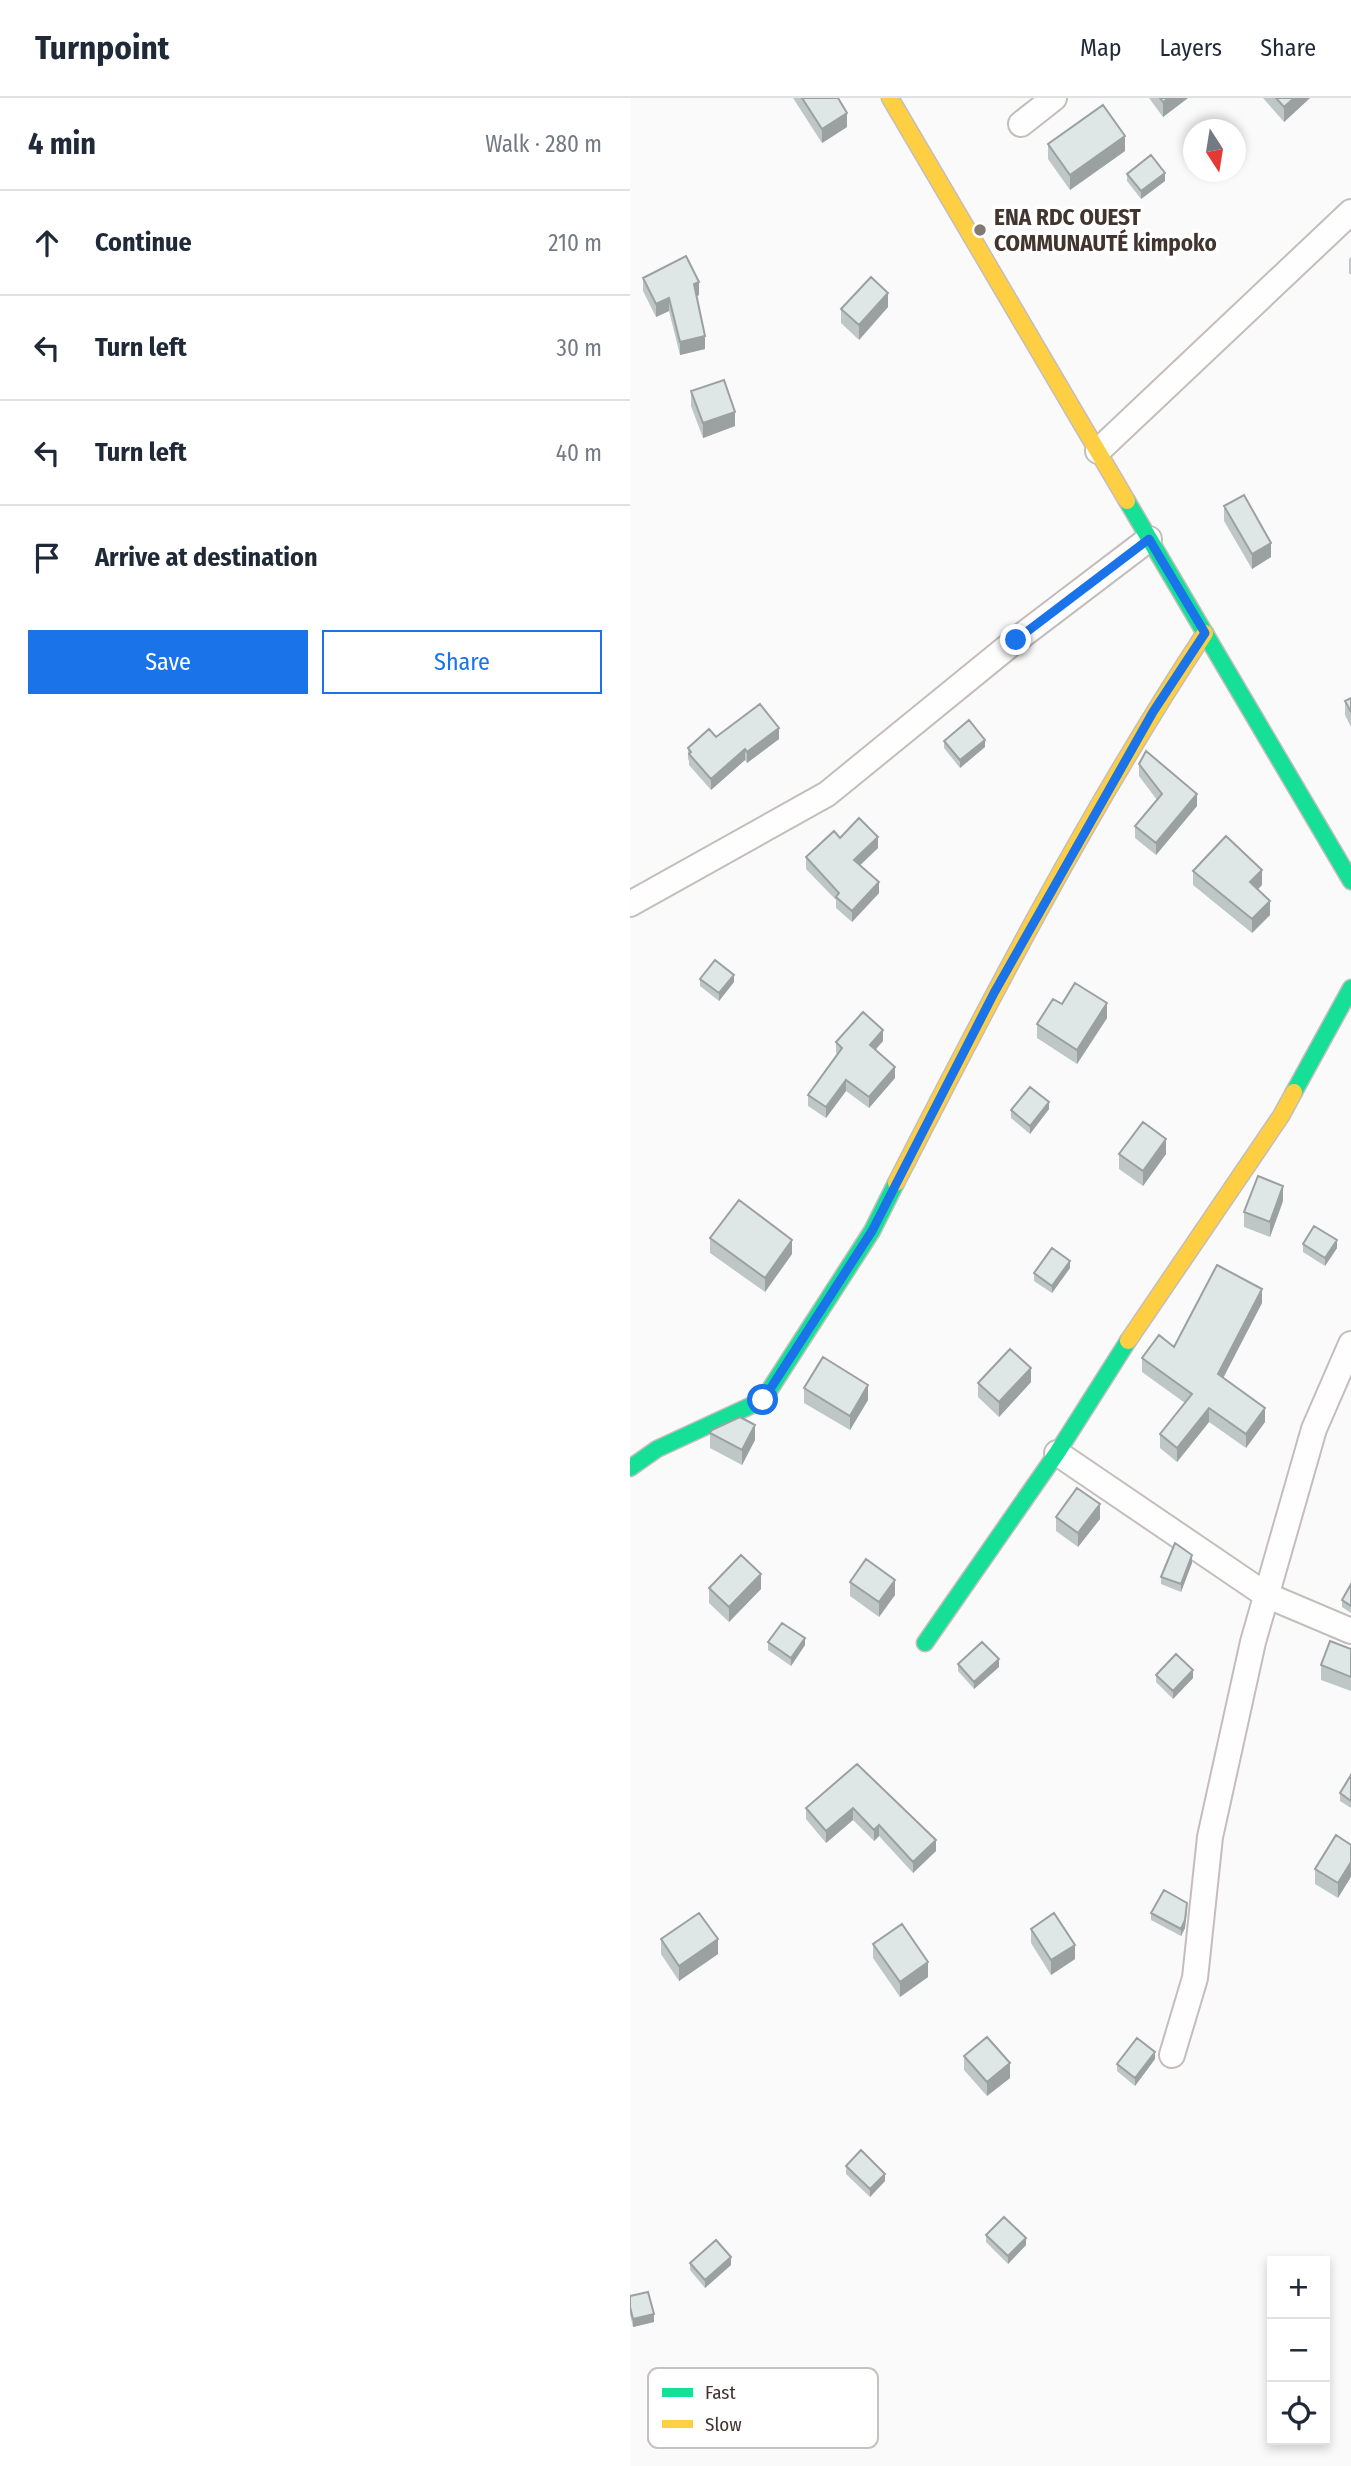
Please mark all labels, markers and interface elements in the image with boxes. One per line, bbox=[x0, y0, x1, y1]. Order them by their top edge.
text: Turnpoint bbox=[35, 28, 169, 68]
text: Map bbox=[1080, 34, 1122, 62]
text: Layers bbox=[1160, 34, 1222, 62]
text: Share bbox=[1260, 34, 1316, 62]
north arrow bbox=[1183, 119, 1246, 182]
text: 4 min bbox=[28, 126, 96, 162]
text: Walk · 280 m bbox=[485, 130, 602, 158]
place label: ENA RDC OUEST COMMUNAUTÉ kimpoko bbox=[994, 203, 1217, 257]
marker: ENA RDC OUEST COMMUNAUTÉ kimpoko bbox=[972, 222, 988, 238]
icon: ahead bbox=[28, 224, 66, 262]
text: Continue bbox=[95, 227, 192, 258]
text: 210 m bbox=[548, 229, 602, 257]
icon: left bbox=[28, 329, 66, 367]
text: Turn left bbox=[95, 332, 187, 363]
text: 30 m bbox=[557, 334, 602, 362]
icon: left bbox=[28, 434, 66, 472]
text: Turn left bbox=[95, 437, 187, 468]
text: 40 m bbox=[556, 439, 602, 467]
icon: arrive bbox=[28, 539, 66, 577]
text: Arrive at destination bbox=[95, 542, 318, 573]
route end bbox=[1000, 624, 1031, 655]
button: Save bbox=[28, 630, 308, 694]
button: Share bbox=[322, 630, 602, 694]
route start bbox=[747, 1384, 778, 1415]
map controls bbox=[1267, 2256, 1330, 2445]
button: + bbox=[1267, 2256, 1330, 2319]
button: − bbox=[1267, 2319, 1330, 2382]
legend bbox=[648, 2368, 878, 2448]
text: Fast bbox=[705, 2381, 736, 2404]
button: locate bbox=[1267, 2382, 1330, 2445]
text: Slow bbox=[705, 2413, 742, 2436]

